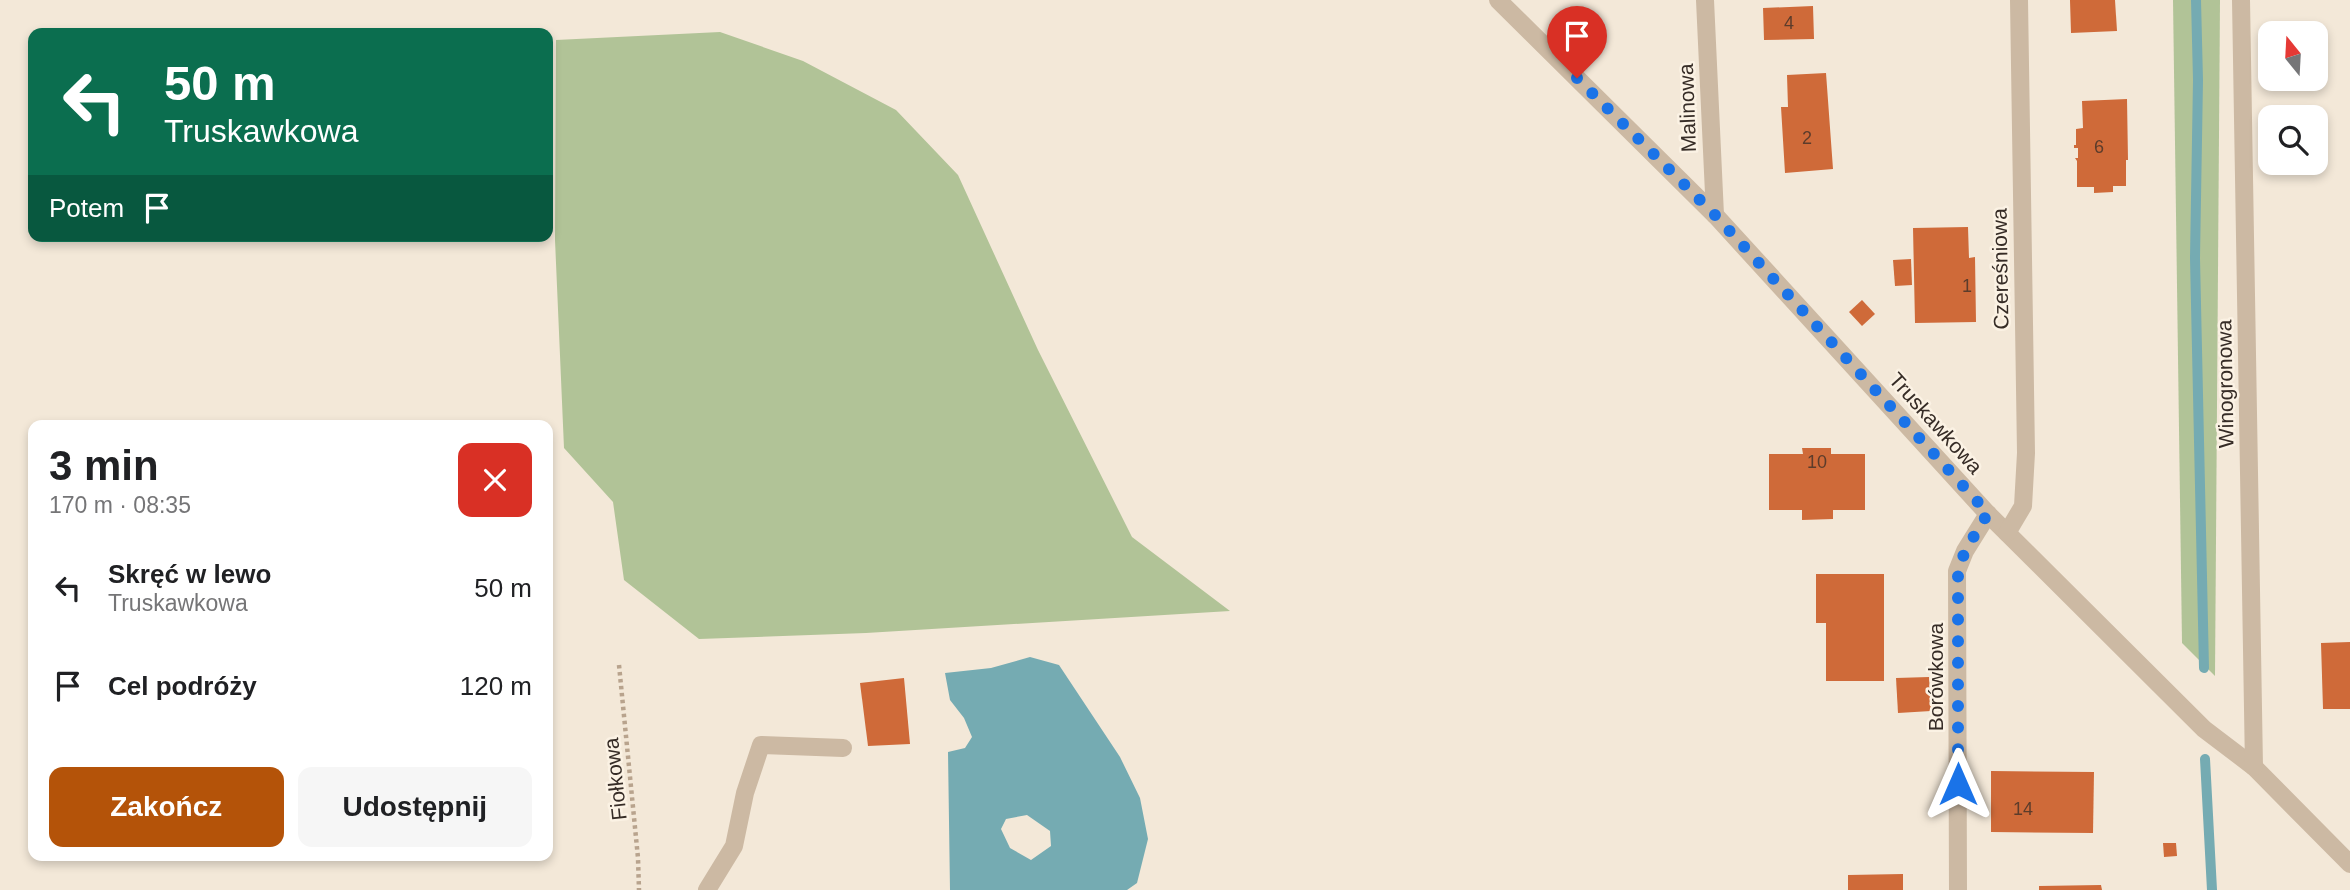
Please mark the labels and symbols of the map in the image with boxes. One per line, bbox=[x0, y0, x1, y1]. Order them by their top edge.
pin bbox=[1547, 6, 1607, 78]
house number: 4 bbox=[1784, 13, 1794, 33]
north arrow bbox=[2258, 21, 2328, 91]
street label: Malinowa bbox=[1674, 63, 1700, 153]
house number: 2 bbox=[1802, 128, 1812, 148]
house number: 6 bbox=[2094, 137, 2104, 157]
street label: Czereśniowa bbox=[1987, 208, 2013, 330]
house number: 1 bbox=[1962, 276, 1972, 296]
street label: Winogronowa bbox=[2212, 319, 2238, 448]
street label: Truskawkowa bbox=[1885, 368, 1987, 478]
house number: 10 bbox=[1807, 452, 1827, 472]
street label: Borówkowa bbox=[1924, 622, 1947, 731]
street label: Fiołkowa bbox=[599, 736, 631, 821]
position arrow bbox=[1921, 747, 1995, 821]
house number: 14 bbox=[2013, 799, 2033, 819]

